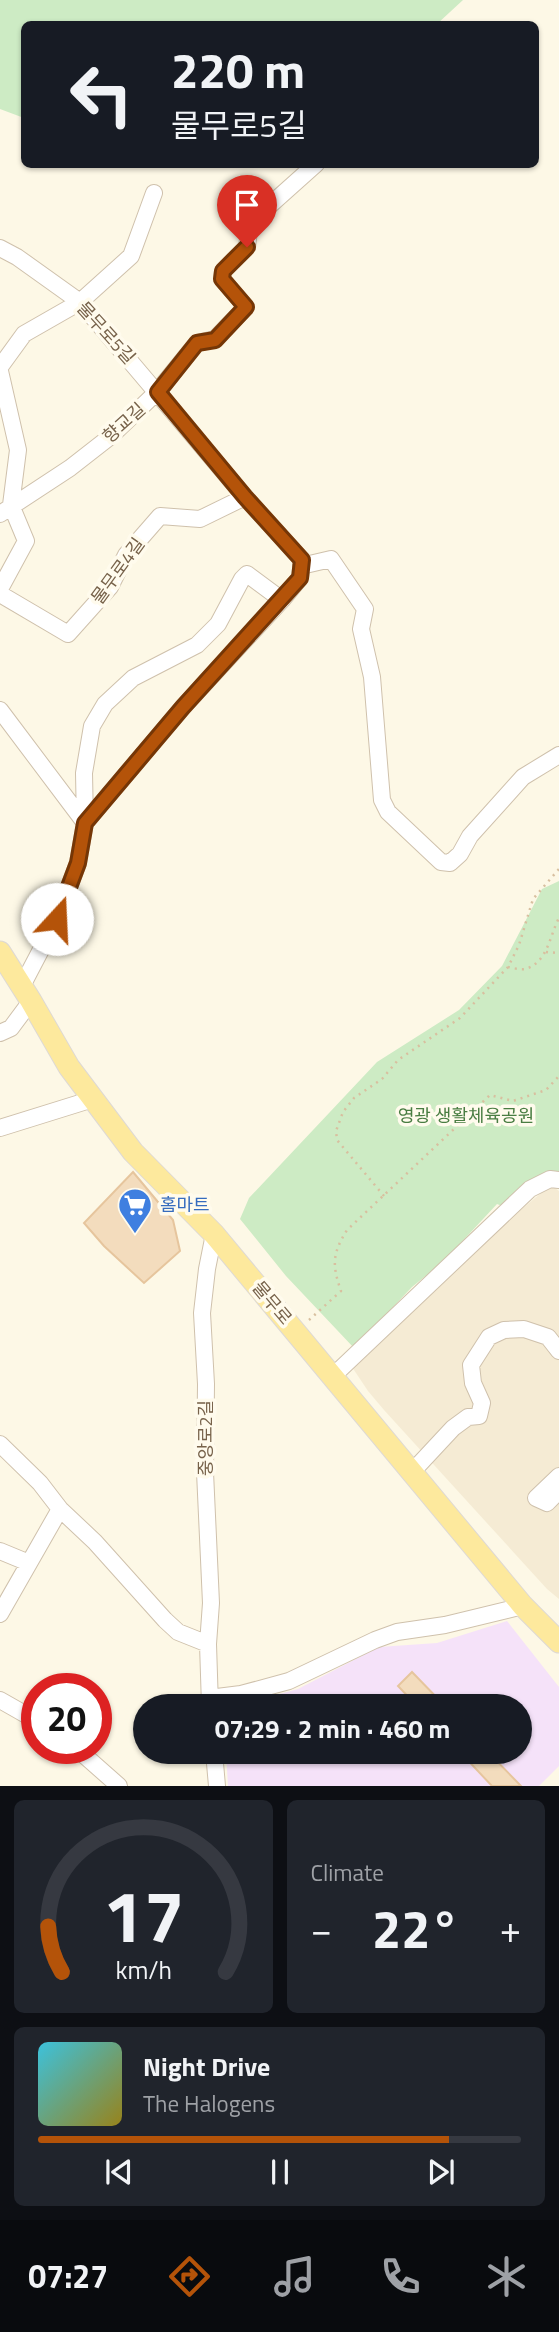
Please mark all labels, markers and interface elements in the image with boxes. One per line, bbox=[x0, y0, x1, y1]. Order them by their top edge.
text: 220 m bbox=[171, 32, 305, 107]
icon: left bbox=[56, 49, 147, 140]
text: 물무로5길 bbox=[171, 101, 307, 149]
pin bbox=[217, 175, 277, 247]
icon: arrive bbox=[228, 186, 266, 224]
street label: 물무로5길 bbox=[71, 295, 142, 370]
street label: 향교길 bbox=[96, 396, 151, 449]
street label: 물무로4길 bbox=[84, 532, 151, 610]
position arrow bbox=[20, 882, 94, 956]
park label: 영광 생활체육공원 bbox=[398, 1102, 534, 1129]
supermarket icon: 홈마트 bbox=[116, 1186, 154, 1235]
place label: 홈마트 bbox=[160, 1191, 210, 1218]
street label: 물무로 bbox=[246, 1275, 299, 1330]
street label: 중앙로2길 bbox=[192, 1400, 219, 1476]
speed limit sign: 20 bbox=[21, 1673, 112, 1764]
text: 07:29 · 2 min · 460 m bbox=[215, 1709, 450, 1748]
text: Climate bbox=[311, 1855, 384, 1890]
text: 17 bbox=[102, 1861, 184, 1971]
text: 22° bbox=[372, 1889, 459, 1968]
text: − bbox=[311, 1900, 332, 1958]
text: + bbox=[500, 1900, 521, 1958]
text: km/h bbox=[115, 1951, 172, 1989]
text: Night Drive bbox=[143, 2047, 270, 2086]
text: The Halogens bbox=[143, 2086, 275, 2121]
icon: previous bbox=[100, 2153, 138, 2191]
icon: pause bbox=[261, 2153, 299, 2191]
icon: next bbox=[422, 2153, 460, 2191]
text: 07:27 bbox=[28, 2252, 108, 2300]
icon: directions bbox=[165, 2252, 214, 2301]
icon: music bbox=[270, 2252, 319, 2301]
icon: phone bbox=[376, 2252, 425, 2301]
icon: climate bbox=[482, 2252, 531, 2301]

